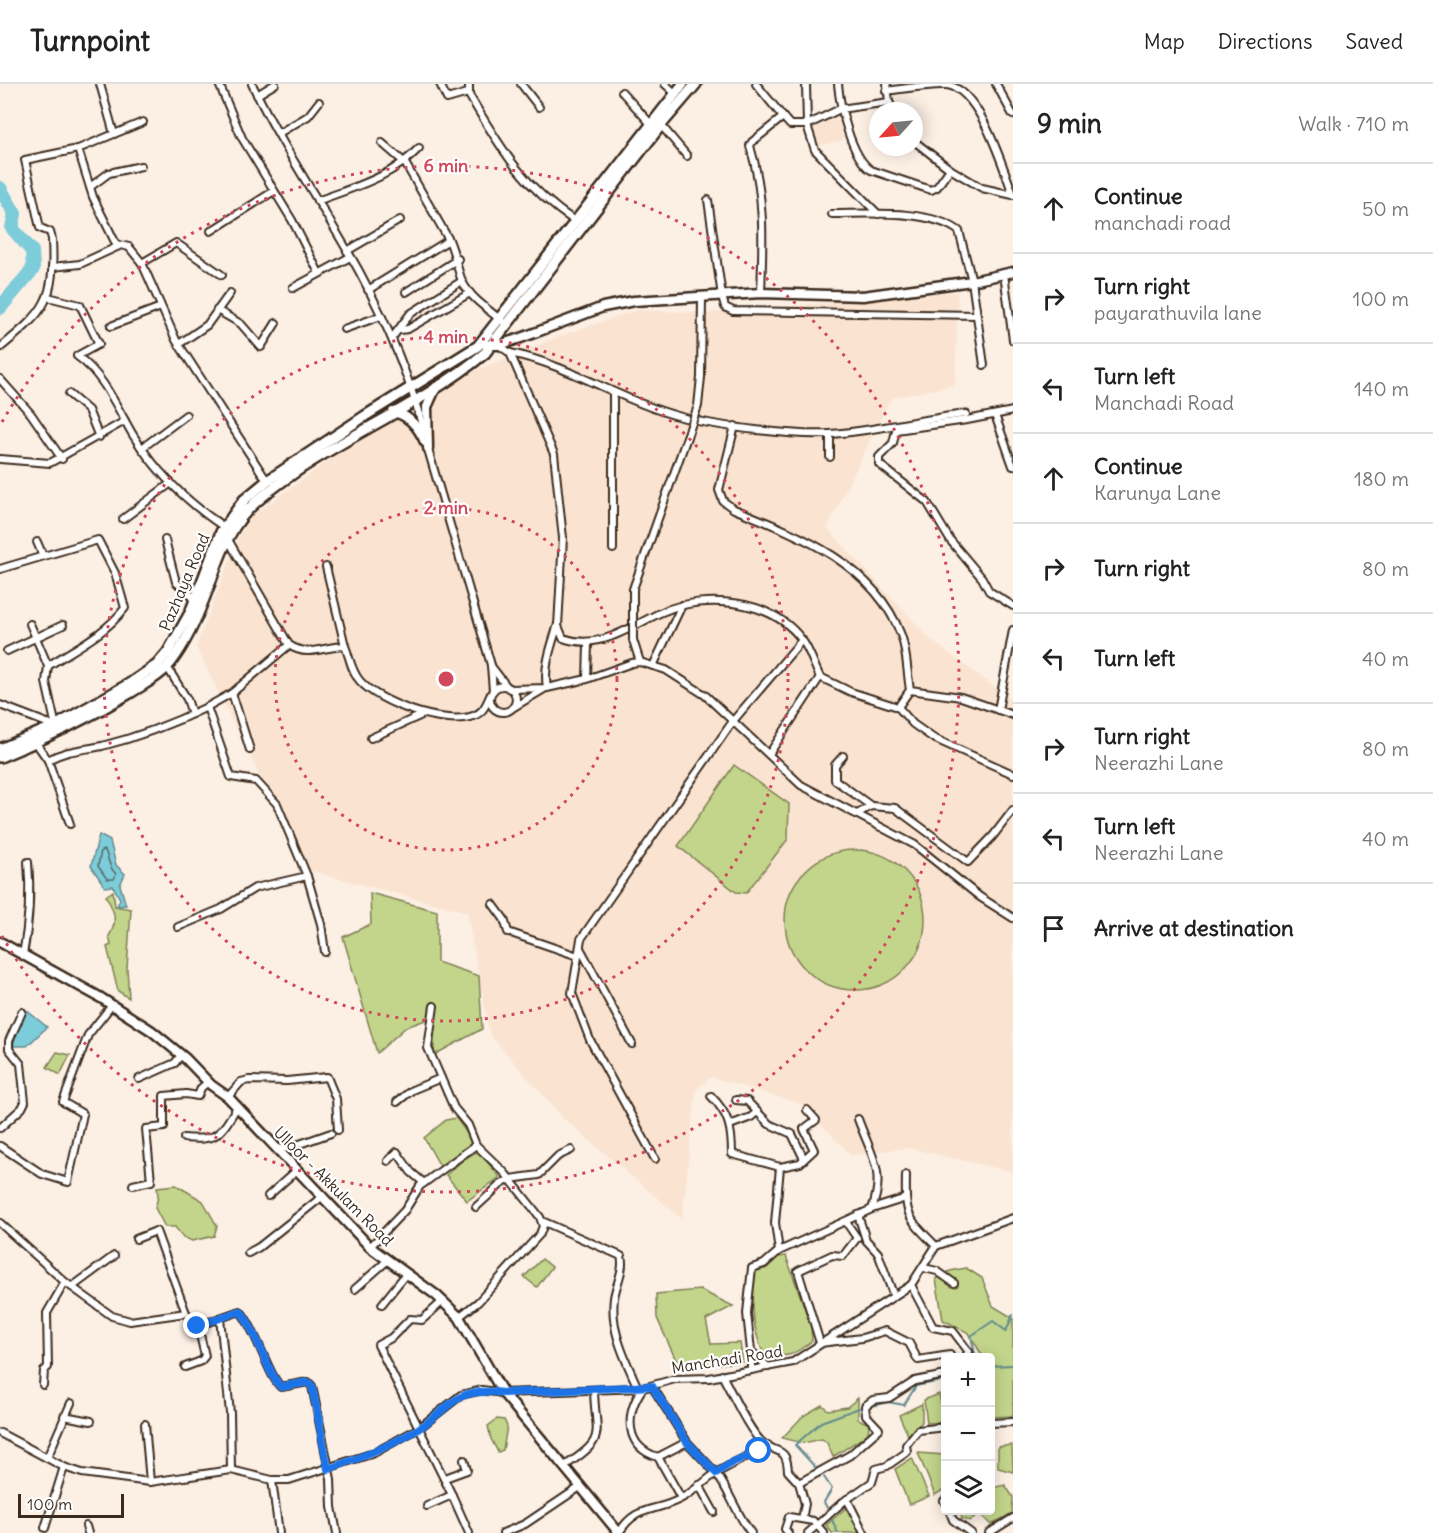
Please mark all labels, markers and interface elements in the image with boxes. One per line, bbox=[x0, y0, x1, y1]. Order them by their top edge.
text: Turnpoint bbox=[30, 23, 150, 59]
text: Map bbox=[1144, 28, 1185, 55]
text: Directions bbox=[1218, 28, 1312, 55]
text: Saved bbox=[1345, 28, 1403, 55]
north arrow bbox=[869, 102, 923, 156]
text: 9 min bbox=[1037, 107, 1102, 140]
text: Walk · 710 m bbox=[1298, 111, 1409, 136]
text: 6 min bbox=[424, 154, 469, 177]
text: Continue bbox=[1094, 182, 1183, 210]
icon: ahead bbox=[1037, 192, 1070, 225]
text: 50 m bbox=[1362, 196, 1409, 221]
text: manchadi road bbox=[1094, 210, 1231, 235]
text: Turn right bbox=[1094, 272, 1190, 300]
icon: right bbox=[1037, 282, 1070, 315]
text: 100 m bbox=[1352, 286, 1409, 311]
text: payarathuvila lane bbox=[1094, 300, 1262, 325]
text: 4 min bbox=[424, 325, 469, 348]
text: Turn left bbox=[1094, 362, 1175, 390]
icon: left bbox=[1037, 372, 1070, 405]
text: 140 m bbox=[1354, 376, 1409, 401]
text: Manchadi Road bbox=[1094, 390, 1234, 415]
text: Continue bbox=[1094, 452, 1183, 480]
icon: ahead bbox=[1037, 462, 1070, 495]
text: 180 m bbox=[1354, 466, 1409, 491]
text: Karunya Lane bbox=[1094, 480, 1221, 505]
text: 2 min bbox=[424, 496, 469, 519]
street label: Pazhaya Road bbox=[155, 530, 213, 634]
icon: right bbox=[1037, 552, 1070, 585]
text: Turn right bbox=[1094, 554, 1190, 582]
text: 80 m bbox=[1362, 556, 1409, 581]
icon: left bbox=[1037, 642, 1070, 675]
text: Turn left bbox=[1094, 644, 1175, 672]
text: 40 m bbox=[1362, 646, 1409, 671]
centre of rings bbox=[436, 669, 456, 689]
text: Turn right bbox=[1094, 722, 1190, 750]
icon: right bbox=[1037, 732, 1070, 765]
text: 80 m bbox=[1362, 736, 1409, 761]
text: Neerazhi Lane bbox=[1094, 750, 1223, 775]
text: Turn left bbox=[1094, 812, 1175, 840]
icon: left bbox=[1037, 822, 1070, 855]
text: 40 m bbox=[1362, 826, 1409, 851]
text: Neerazhi Lane bbox=[1094, 840, 1223, 865]
icon: arrive bbox=[1037, 912, 1070, 945]
text: Arrive at destination bbox=[1094, 914, 1294, 942]
street label: Ulloor - Akkulam Road bbox=[270, 1122, 398, 1250]
route end bbox=[183, 1312, 209, 1338]
street label: Manchadi Road bbox=[670, 1340, 784, 1378]
map controls bbox=[941, 1353, 995, 1515]
button: + bbox=[941, 1353, 995, 1407]
button: − bbox=[941, 1407, 995, 1461]
route start bbox=[745, 1437, 771, 1463]
button: layers bbox=[941, 1461, 995, 1515]
scale bar bbox=[18, 1491, 124, 1518]
text: 100 m bbox=[27, 1494, 72, 1514]

